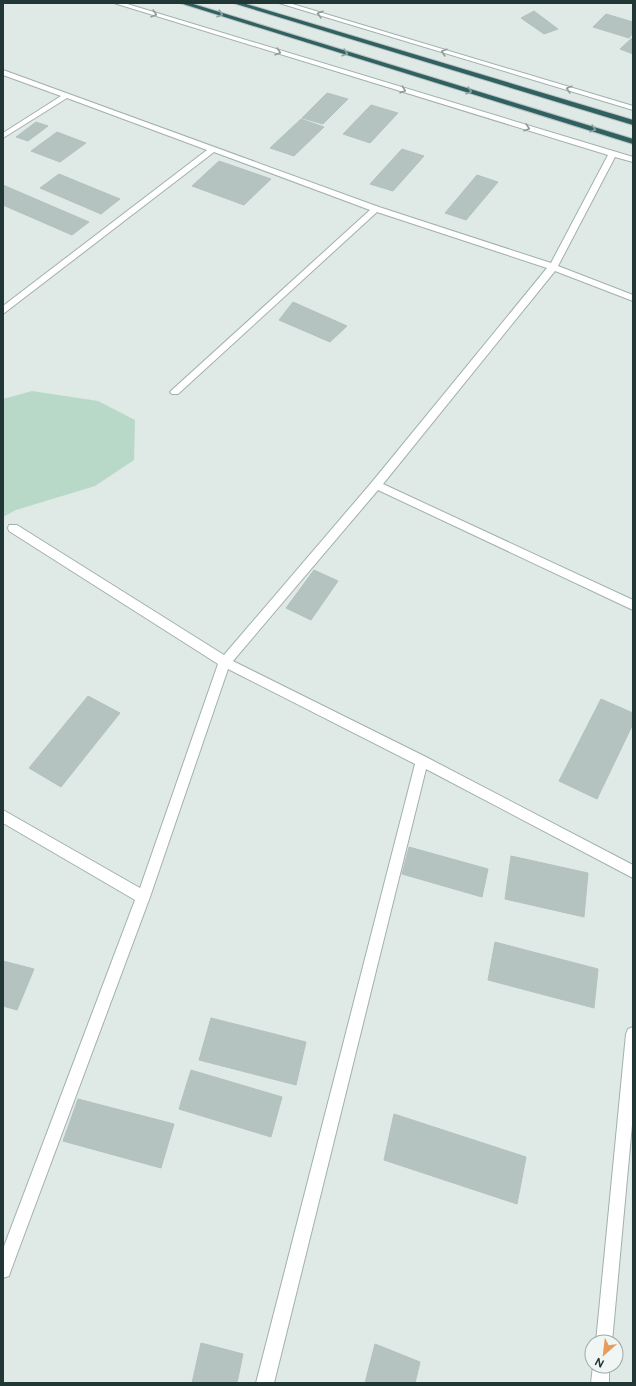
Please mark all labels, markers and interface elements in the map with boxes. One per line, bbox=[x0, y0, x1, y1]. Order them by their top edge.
one-way arrow bbox=[150, 9, 157, 18]
one-way arrow bbox=[217, 10, 224, 18]
one-way arrow bbox=[316, 10, 323, 19]
one-way arrow bbox=[275, 47, 282, 56]
one-way arrow bbox=[341, 48, 348, 57]
one-way arrow bbox=[441, 48, 448, 57]
one-way arrow bbox=[399, 85, 406, 94]
one-way arrow bbox=[566, 85, 573, 94]
one-way arrow bbox=[465, 86, 472, 95]
one-way arrow bbox=[523, 123, 530, 132]
one-way arrow bbox=[589, 124, 596, 133]
north arrow bbox=[584, 1334, 624, 1374]
text: N bbox=[593, 1355, 606, 1370]

